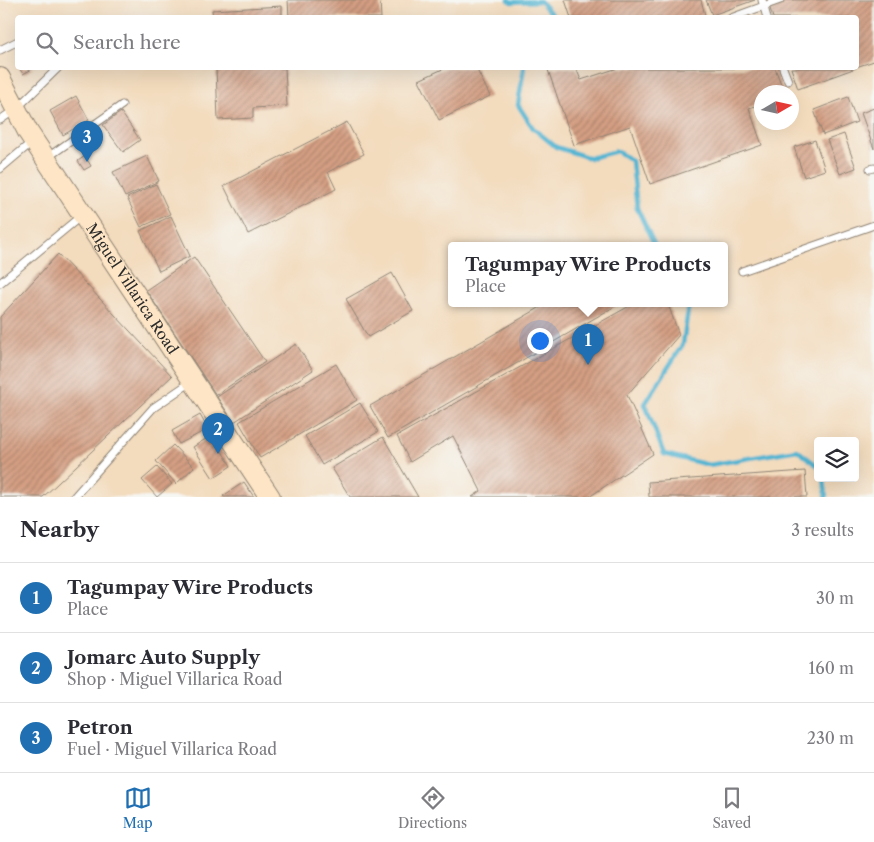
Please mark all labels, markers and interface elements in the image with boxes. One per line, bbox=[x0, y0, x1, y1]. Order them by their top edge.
search box bbox=[15, 15, 859, 70]
icon: search bbox=[33, 29, 61, 57]
text: Search here bbox=[73, 31, 181, 54]
north arrow bbox=[754, 85, 799, 130]
pin: 3 bbox=[71, 121, 103, 162]
street label: Miguel Villarica Road bbox=[82, 219, 183, 358]
popup bbox=[448, 242, 728, 307]
text: Tagumpay Wire Products bbox=[465, 253, 711, 276]
text: Place bbox=[465, 276, 506, 296]
pin: 1 bbox=[572, 324, 604, 365]
your location bbox=[527, 328, 553, 354]
pin: 2 bbox=[202, 413, 234, 454]
map controls bbox=[814, 437, 859, 482]
button: layers bbox=[814, 437, 859, 482]
text: Nearby bbox=[20, 517, 99, 542]
text: 3 results bbox=[791, 520, 854, 540]
text: Tagumpay Wire Products bbox=[67, 576, 313, 599]
text: 1 bbox=[32, 588, 40, 608]
text: 30 m bbox=[816, 588, 854, 608]
text: Place bbox=[67, 599, 108, 619]
text: Jomarc Auto Supply bbox=[67, 646, 260, 669]
text: 2 bbox=[31, 658, 41, 678]
text: 160 m bbox=[809, 658, 854, 678]
text: Shop · Miguel Villarica Road bbox=[67, 669, 282, 689]
text: Petron bbox=[67, 716, 133, 739]
text: 3 bbox=[31, 728, 41, 748]
text: 230 m bbox=[807, 728, 854, 748]
text: Fuel · Miguel Villarica Road bbox=[67, 739, 277, 759]
tab: Map bbox=[123, 784, 153, 832]
tab: Directions bbox=[398, 784, 467, 832]
tab: Saved bbox=[712, 784, 751, 832]

